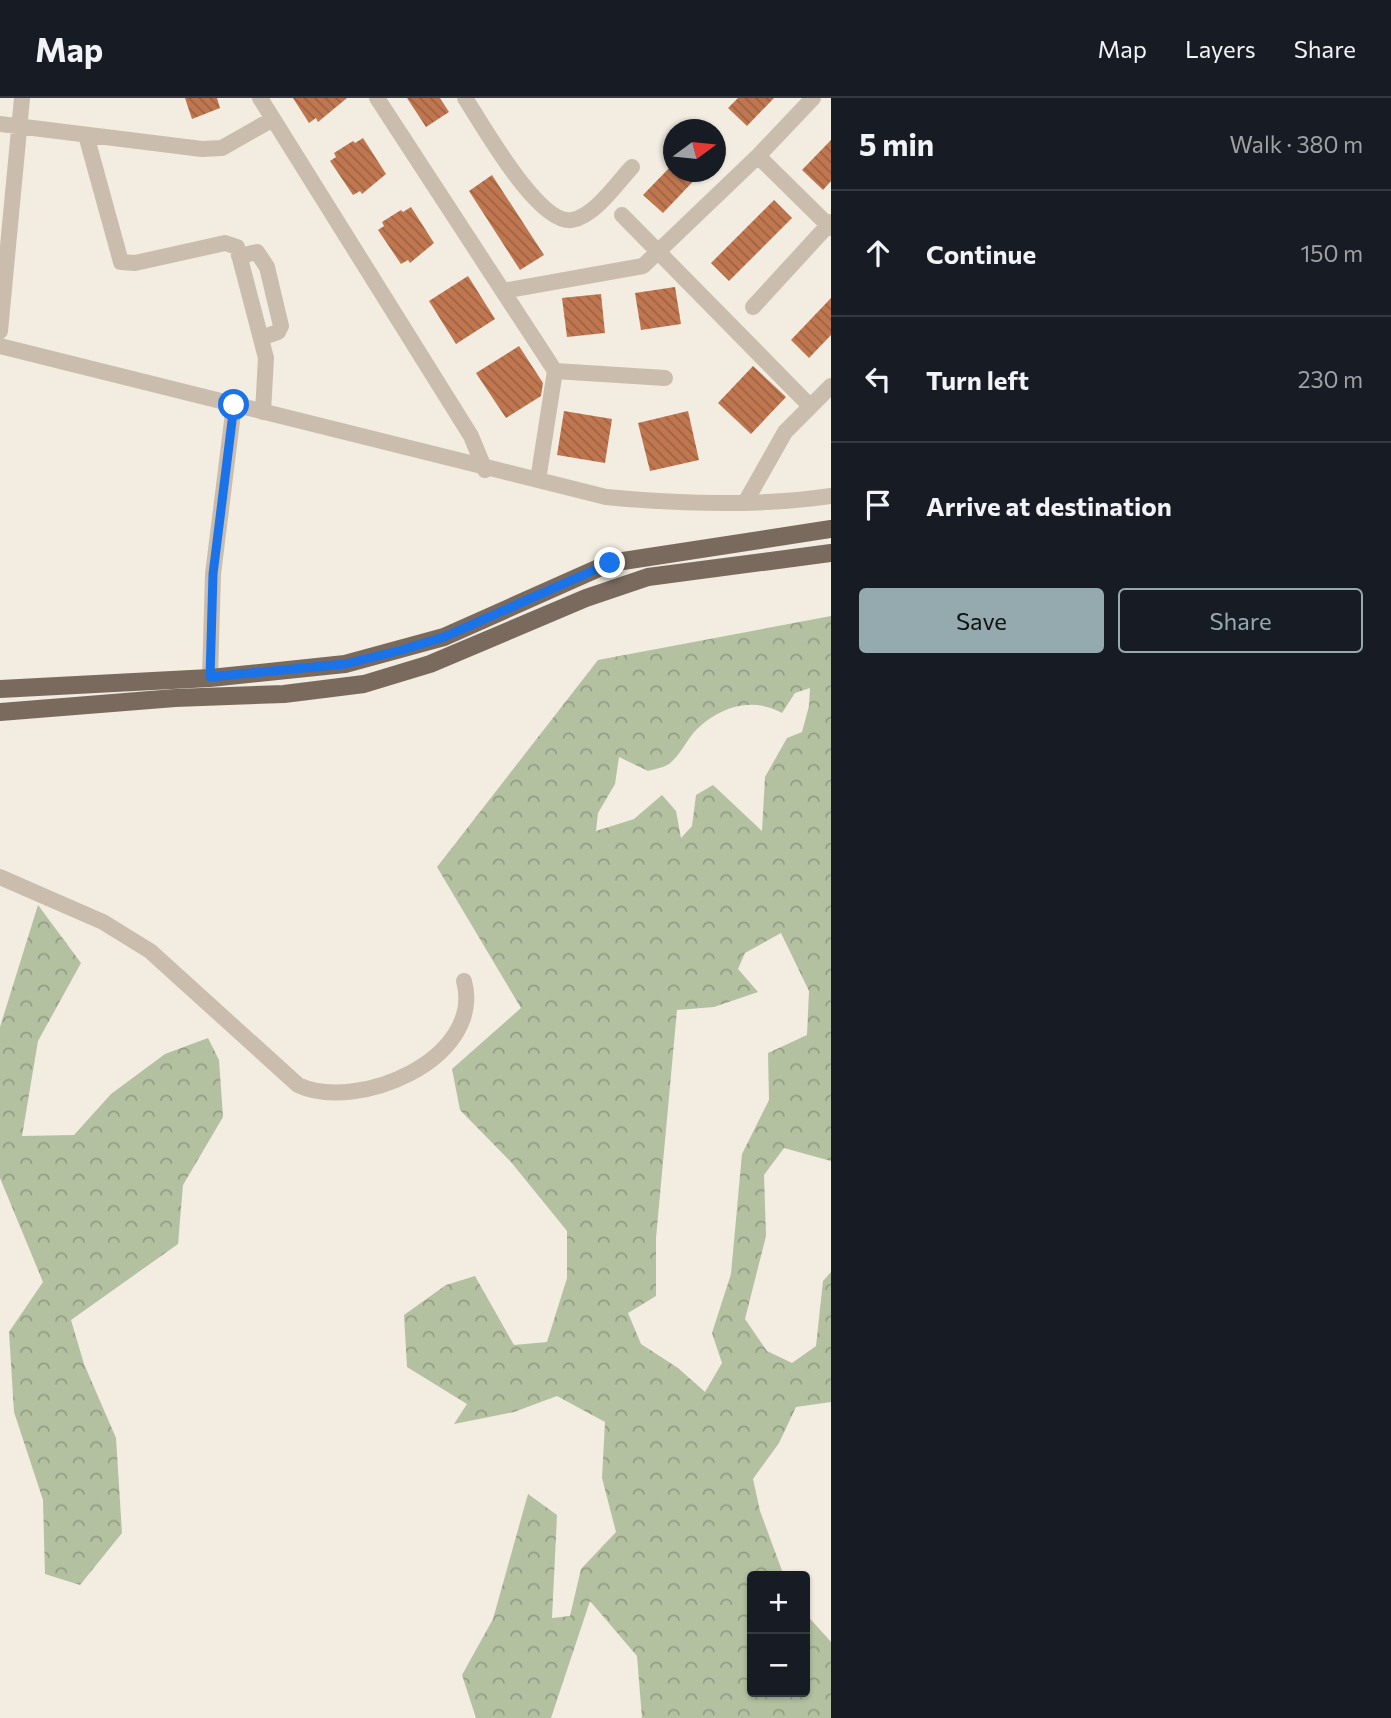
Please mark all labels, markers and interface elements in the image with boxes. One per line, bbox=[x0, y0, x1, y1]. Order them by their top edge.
text: Map bbox=[35, 28, 103, 69]
text: Map bbox=[1098, 34, 1147, 63]
text: Layers bbox=[1185, 34, 1256, 63]
text: Share bbox=[1294, 34, 1356, 63]
north arrow bbox=[663, 119, 726, 182]
text: 5 min bbox=[859, 125, 934, 162]
text: Walk · 380 m bbox=[1230, 130, 1363, 158]
icon: ahead bbox=[859, 234, 897, 272]
text: Continue bbox=[926, 238, 1036, 269]
text: 150 m bbox=[1300, 239, 1363, 267]
icon: left bbox=[859, 360, 897, 398]
text: Turn left bbox=[926, 364, 1029, 395]
text: 230 m bbox=[1298, 365, 1363, 393]
route start bbox=[218, 389, 249, 420]
icon: arrive bbox=[859, 486, 897, 524]
text: Arrive at destination bbox=[926, 490, 1172, 521]
route end bbox=[594, 547, 625, 578]
button: Save bbox=[859, 588, 1104, 653]
button: Share bbox=[1118, 588, 1363, 653]
map controls bbox=[747, 1571, 810, 1697]
button: + bbox=[747, 1571, 810, 1634]
button: − bbox=[747, 1634, 810, 1697]

